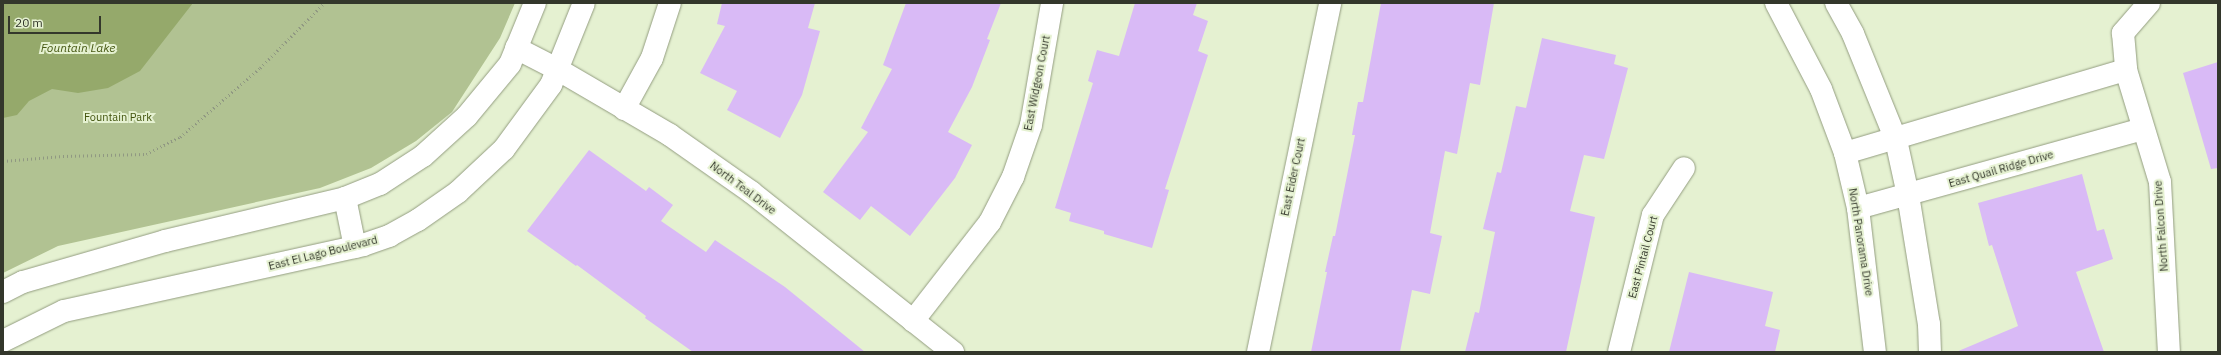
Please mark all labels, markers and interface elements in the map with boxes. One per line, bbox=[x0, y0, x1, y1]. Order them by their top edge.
scale bar bbox=[10, 8, 103, 34]
text: 20 m bbox=[15, 15, 43, 30]
street label: East Widgeon Court bbox=[1021, 34, 1053, 132]
water label: Fountain Lake bbox=[41, 41, 115, 55]
park label: Fountain Park bbox=[84, 110, 152, 124]
street label: East Eider Court bbox=[1278, 137, 1308, 217]
street label: East Quail Ridge Drive bbox=[1947, 148, 2055, 190]
street label: North Teal Drive bbox=[707, 159, 779, 217]
street label: North Falcon Drive bbox=[2151, 180, 2171, 272]
street label: North Panorama Drive bbox=[1846, 187, 1876, 297]
street label: East Pintail Court bbox=[1626, 214, 1660, 300]
street label: East El Lago Boulevard bbox=[267, 233, 379, 273]

